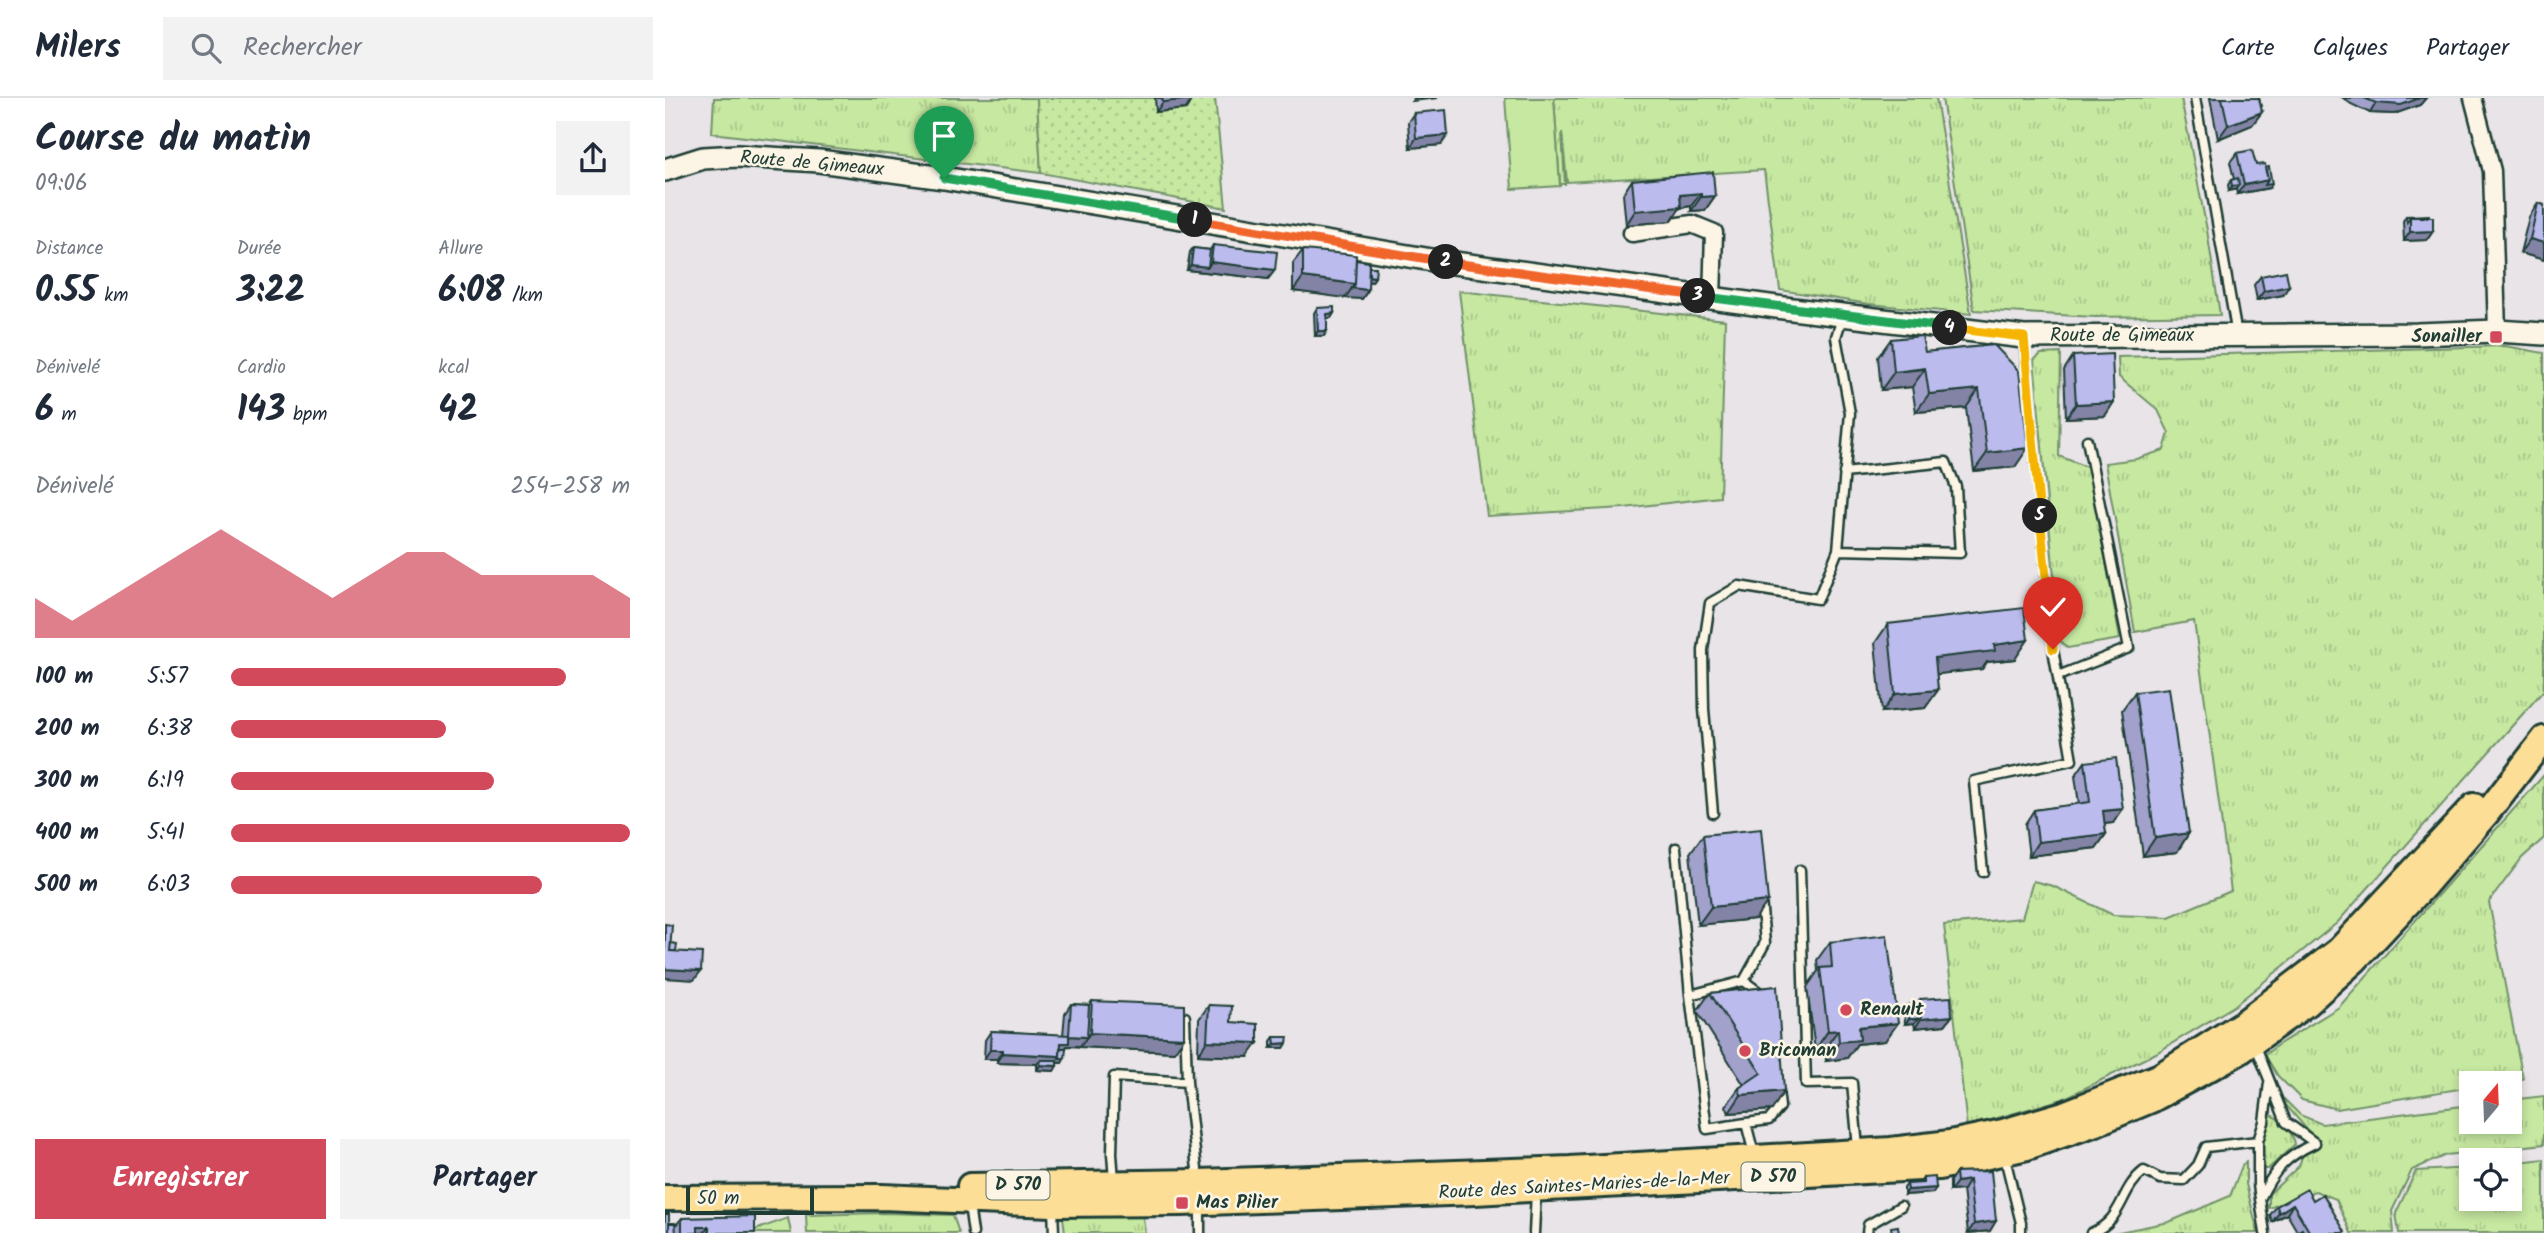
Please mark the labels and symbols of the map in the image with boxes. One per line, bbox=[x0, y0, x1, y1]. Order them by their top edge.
pin bbox=[914, 106, 974, 178]
street label: Route de Gimeaux bbox=[739, 143, 886, 185]
pin: 1 bbox=[1177, 202, 1213, 238]
pin: 2 bbox=[1429, 244, 1463, 280]
pin: 3 bbox=[1681, 278, 1715, 314]
pin: 4 bbox=[1933, 310, 1967, 345]
street label: Route de Gimeaux bbox=[2050, 321, 2195, 351]
place label: Sonailler bbox=[2411, 322, 2483, 352]
marker: Sonailler bbox=[2488, 329, 2504, 345]
pin: 5 bbox=[2023, 498, 2057, 534]
pin bbox=[2023, 577, 2083, 649]
place label: Renault bbox=[1860, 995, 1924, 1025]
marker: Renault bbox=[1838, 1002, 1854, 1018]
place label: Bricoman bbox=[1759, 1036, 1836, 1066]
marker: Bricoman bbox=[1737, 1043, 1753, 1059]
north arrow bbox=[2459, 1071, 2522, 1134]
road number: D 570 bbox=[1741, 1162, 1805, 1192]
street label: Route des Saintes-Maries-de-la-Mer bbox=[1438, 1163, 1732, 1209]
road number: D 570 bbox=[987, 1170, 1049, 1200]
scale bar bbox=[686, 1184, 814, 1216]
place label: Mas Pilier bbox=[1196, 1188, 1279, 1218]
marker: Mas Pilier bbox=[1174, 1195, 1190, 1211]

